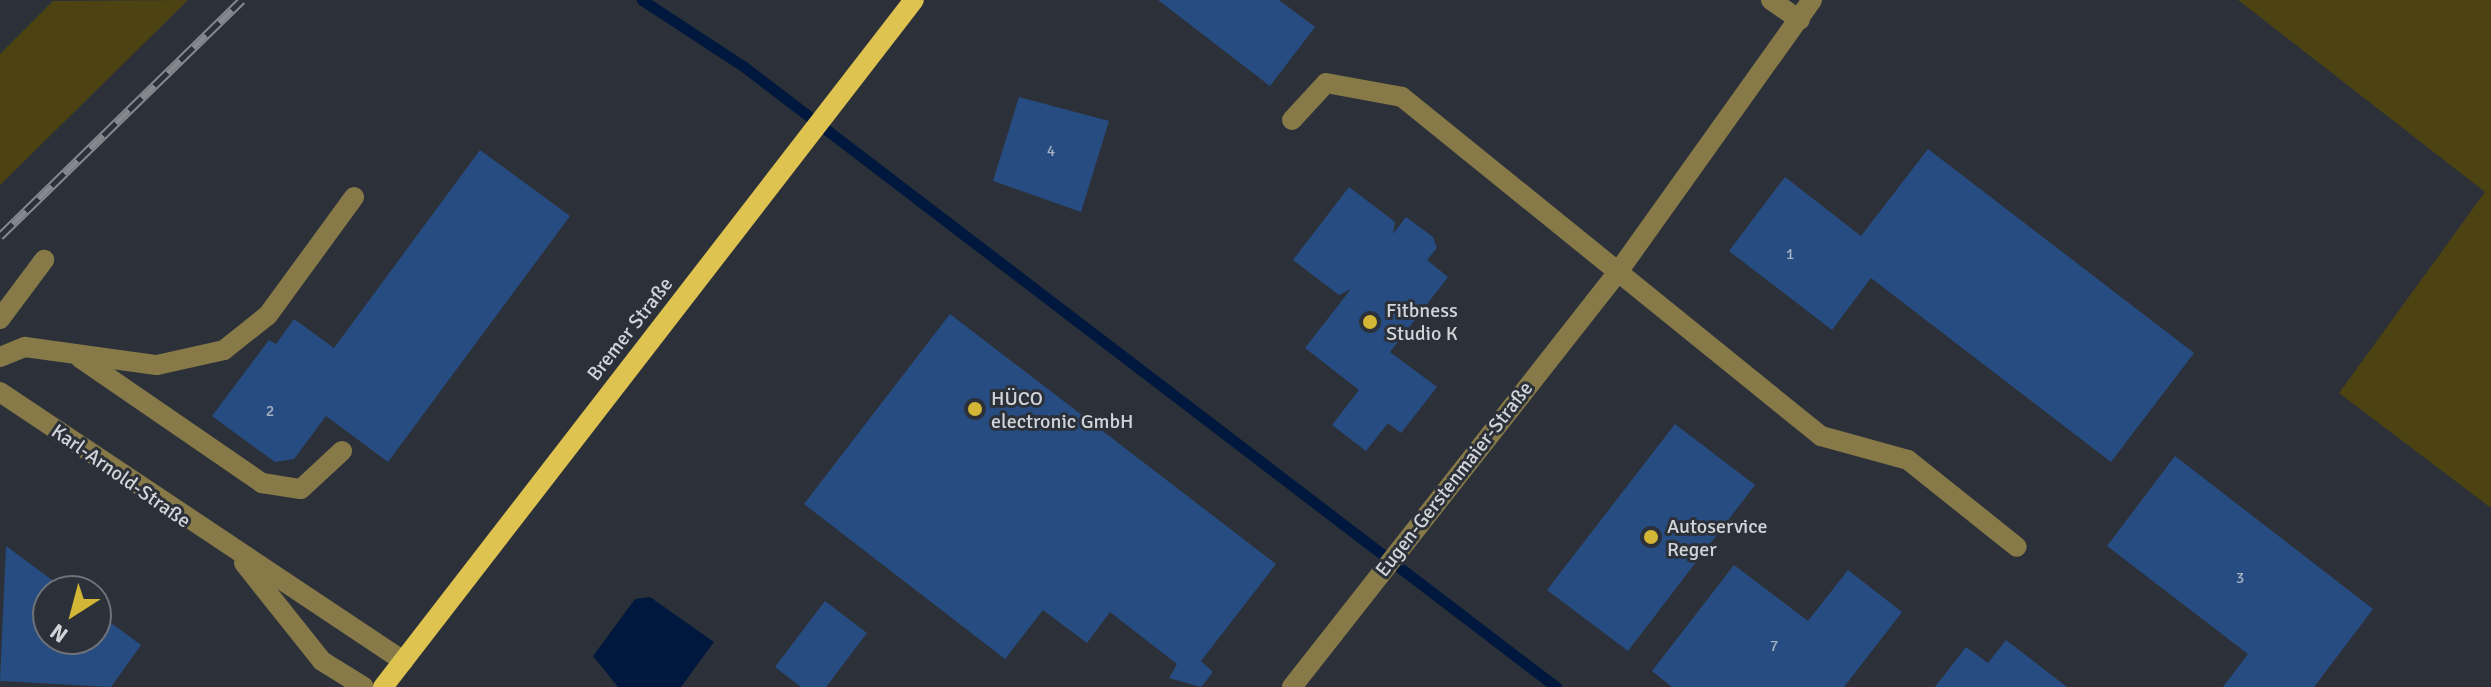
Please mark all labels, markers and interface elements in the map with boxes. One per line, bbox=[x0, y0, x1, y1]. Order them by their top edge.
house number: 4 bbox=[1047, 141, 1055, 161]
house number: 1 bbox=[1786, 244, 1794, 264]
street label: Bremer Straße bbox=[582, 273, 678, 385]
place label: Fitbness Studio K bbox=[1386, 298, 1458, 345]
marker: Fitbness Studio K bbox=[1361, 313, 1379, 331]
street label: Eugen-Gerstenmaier-Straße bbox=[1370, 377, 1538, 581]
place label: HÜCO electronic GmbH bbox=[991, 386, 1133, 433]
marker: HÜCO electronic GmbH bbox=[966, 400, 984, 418]
house number: 2 bbox=[266, 401, 274, 421]
street label: Karl-Arnold-Straße bbox=[47, 419, 195, 533]
place label: Autoservice Reger bbox=[1667, 514, 1767, 561]
marker: Autoservice Reger bbox=[1642, 528, 1660, 546]
house number: 3 bbox=[2236, 568, 2244, 588]
north arrow bbox=[32, 575, 112, 655]
text: N bbox=[45, 618, 73, 649]
house number: 7 bbox=[1770, 636, 1778, 656]

